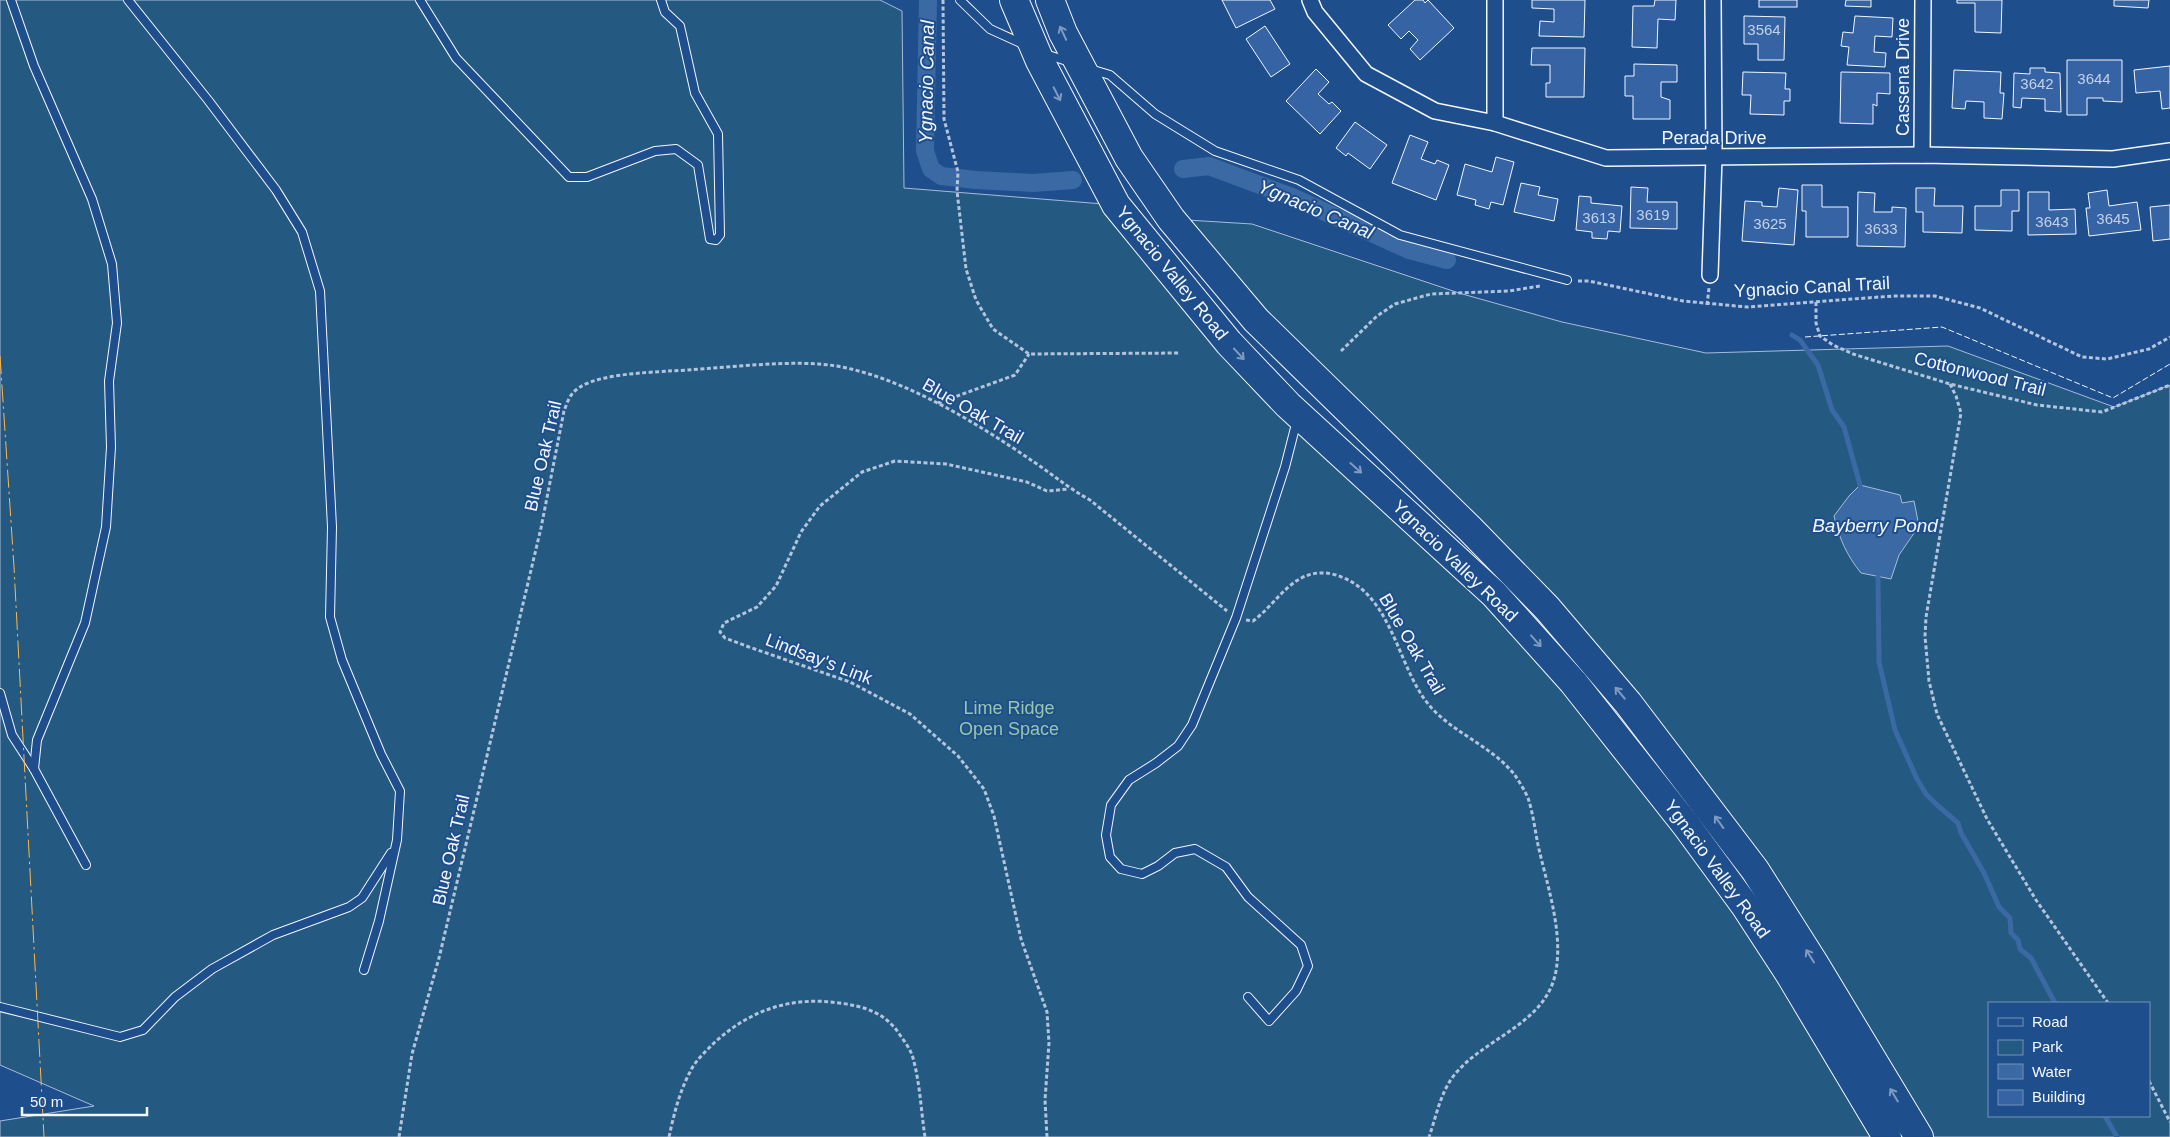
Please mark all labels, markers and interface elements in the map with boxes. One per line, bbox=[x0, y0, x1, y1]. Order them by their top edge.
street label: Cassena Drive bbox=[1893, 18, 1913, 136]
water label: Ygnacio Canal bbox=[915, 19, 938, 144]
house number: 3564 bbox=[1747, 21, 1781, 38]
one-way arrow bbox=[1058, 26, 1068, 41]
house number: 3644 bbox=[2077, 70, 2111, 87]
house number: 3642 bbox=[2020, 75, 2054, 92]
one-way arrow bbox=[1053, 86, 1062, 101]
street label: Perada Drive bbox=[1661, 128, 1767, 148]
water label: Ygnacio Canal bbox=[1255, 176, 1377, 244]
street label: Ygnacio Valley Road bbox=[1112, 202, 1232, 344]
house number: 3619 bbox=[1636, 206, 1670, 223]
house number: 3613 bbox=[1582, 209, 1616, 226]
house number: 3645 bbox=[2096, 210, 2130, 227]
house number: 3643 bbox=[2035, 213, 2069, 230]
house number: 3625 bbox=[1753, 215, 1787, 232]
house number: 3633 bbox=[1864, 220, 1898, 237]
street label: Ygnacio Canal Trail bbox=[1734, 273, 1890, 301]
one-way arrow bbox=[1233, 348, 1245, 361]
street label: Cottonwood Trail bbox=[1912, 348, 2048, 400]
street label: Blue Oak Trail bbox=[919, 374, 1027, 448]
street label: Blue Oak Trail bbox=[521, 399, 565, 513]
one-way arrow bbox=[1349, 462, 1362, 474]
street label: Ygnacio Valley Road bbox=[1388, 496, 1522, 626]
water label: Bayberry Pond bbox=[1812, 515, 1939, 536]
street label: Blue Oak Trail bbox=[1375, 590, 1449, 698]
street label: Lindsay's Link bbox=[763, 630, 876, 689]
one-way arrow bbox=[1530, 634, 1542, 647]
one-way arrow bbox=[1614, 687, 1625, 700]
park label: Lime Ridge Open Space bbox=[959, 698, 1059, 739]
street label: Blue Oak Trail bbox=[429, 793, 473, 907]
street label: Ygnacio Valley Road bbox=[1660, 796, 1774, 942]
one-way arrow bbox=[1714, 815, 1724, 829]
one-way arrow bbox=[1804, 950, 1814, 964]
legend bbox=[1988, 1002, 2150, 1117]
text: Road bbox=[2032, 1013, 2068, 1030]
text: Park bbox=[2032, 1038, 2063, 1055]
text: Water bbox=[2032, 1063, 2071, 1080]
scale bar bbox=[22, 1084, 148, 1116]
text: Building bbox=[2032, 1088, 2085, 1105]
one-way arrow bbox=[1889, 1089, 1899, 1103]
text: 50 m bbox=[30, 1093, 63, 1110]

